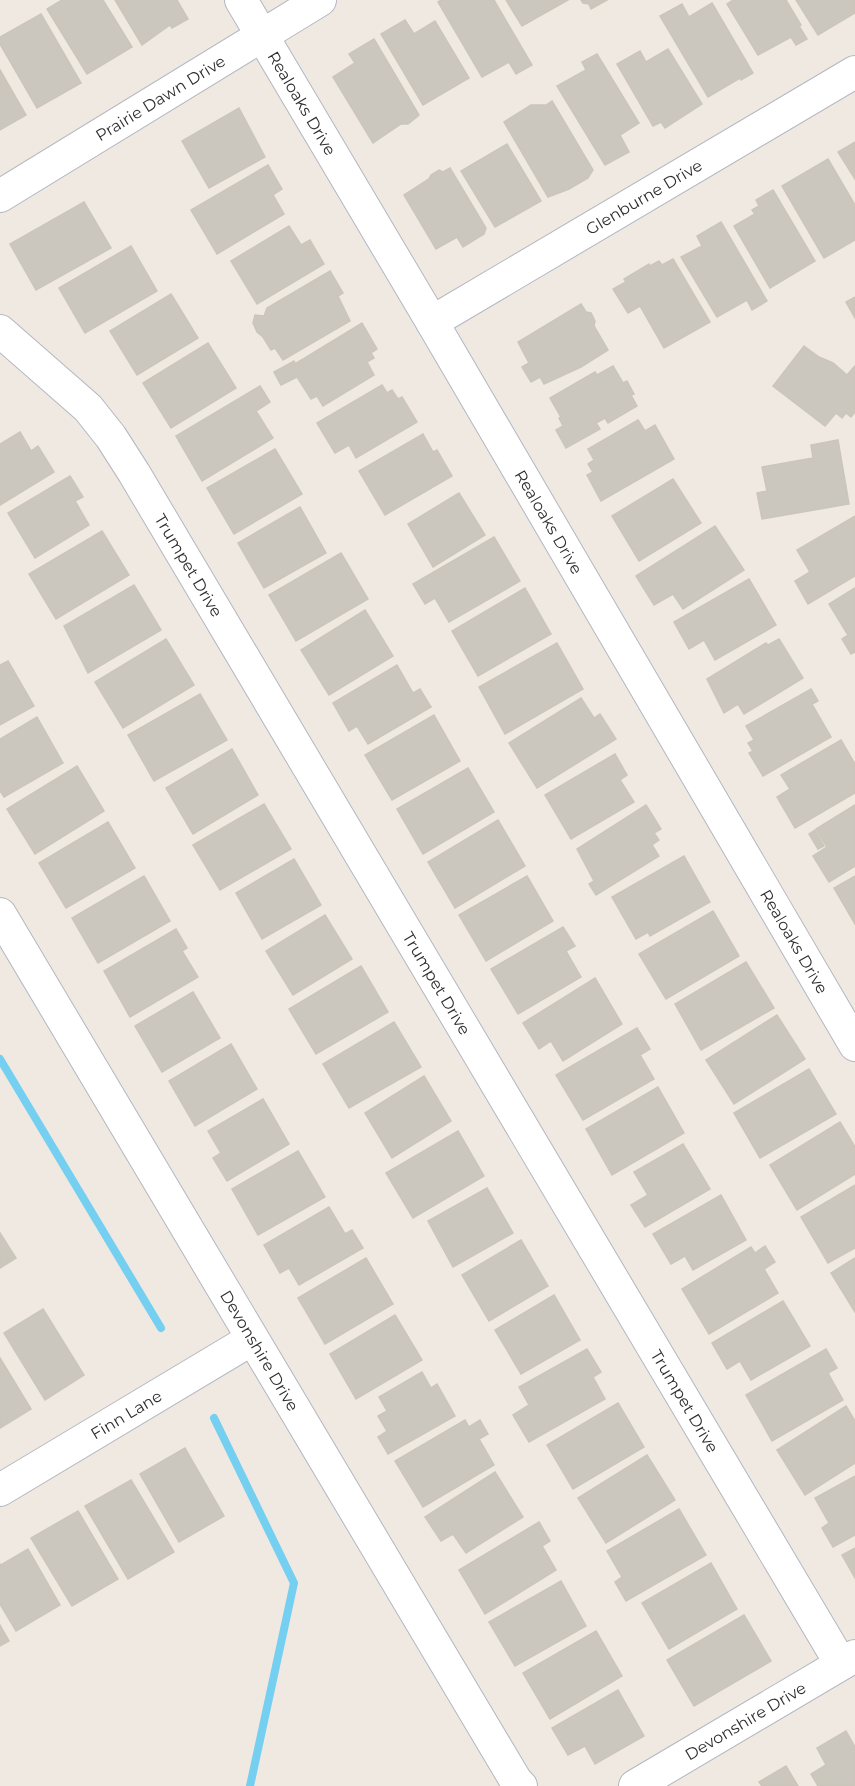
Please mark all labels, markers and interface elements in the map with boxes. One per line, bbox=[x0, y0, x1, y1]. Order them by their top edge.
street label: Realoaks Drive bbox=[264, 48, 340, 159]
street label: Prairie Dawn Drive bbox=[92, 51, 229, 145]
street label: Glenburne Drive bbox=[582, 156, 706, 239]
street label: Realoaks Drive bbox=[511, 467, 586, 578]
street label: Trumpet Drive bbox=[151, 511, 226, 620]
street label: Realoaks Drive bbox=[756, 886, 832, 997]
street label: Trumpet Drive bbox=[399, 929, 474, 1038]
street label: Devonshire Drive bbox=[216, 1287, 303, 1415]
street label: Trumpet Drive bbox=[647, 1347, 722, 1456]
street label: Finn Lane bbox=[87, 1386, 165, 1444]
street label: Devonshire Drive bbox=[682, 1678, 809, 1764]

